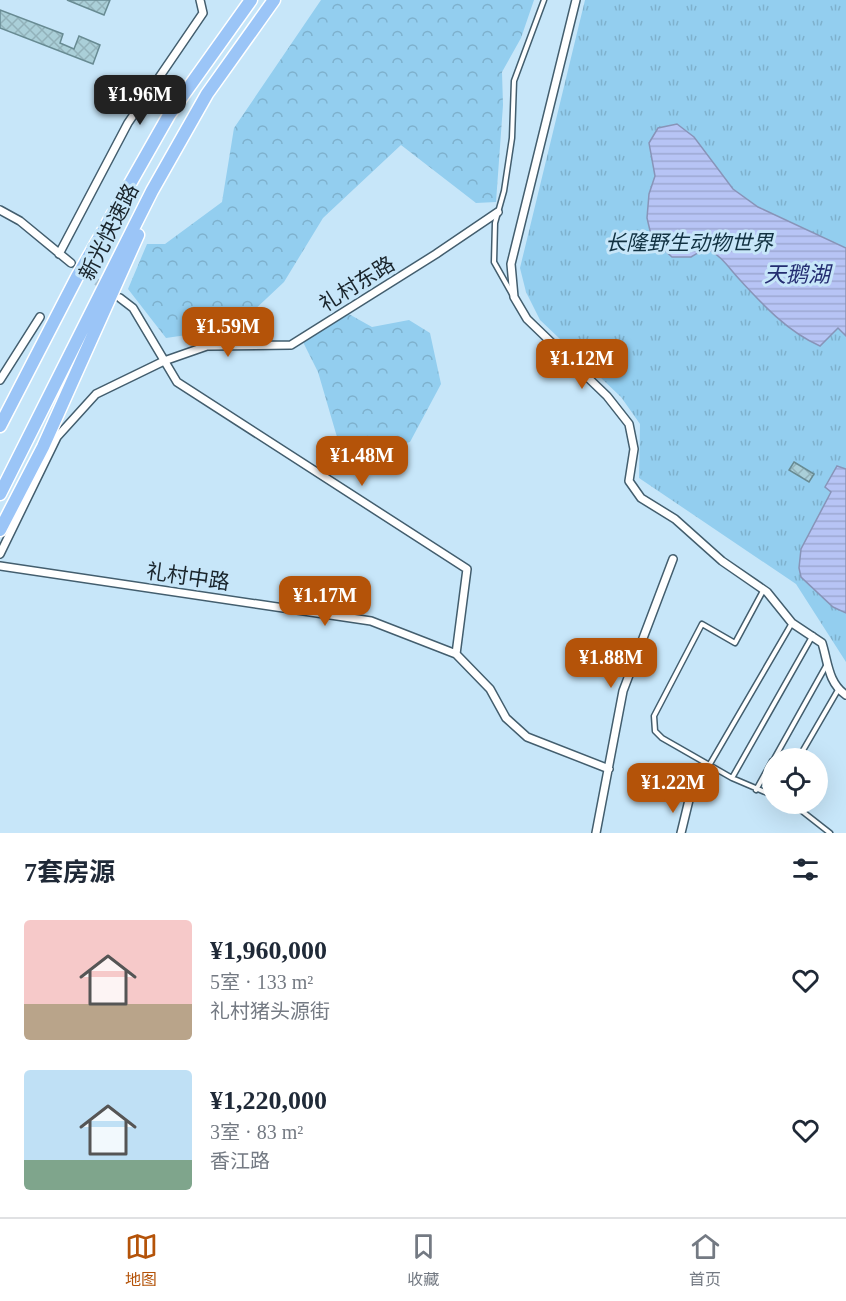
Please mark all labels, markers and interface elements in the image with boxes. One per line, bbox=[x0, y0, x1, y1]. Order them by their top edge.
pin: ¥1.96M bbox=[91, 75, 189, 126]
text: ¥1.96M bbox=[108, 83, 172, 105]
street label: 新光快速路 bbox=[74, 180, 144, 284]
park label: 长隆野生动物世界 bbox=[605, 231, 774, 255]
street label: 礼村东路 bbox=[315, 252, 399, 316]
water label: 天鹅湖 bbox=[764, 262, 833, 287]
pin: ¥1.59M bbox=[179, 307, 277, 358]
text: ¥1.59M bbox=[196, 315, 260, 337]
pin: ¥1.12M bbox=[533, 339, 631, 390]
text: ¥1.12M bbox=[550, 347, 614, 369]
pin: ¥1.48M bbox=[313, 436, 411, 487]
text: ¥1.48M bbox=[330, 444, 394, 466]
street label: 礼村中路 bbox=[145, 559, 231, 595]
pin: ¥1.17M bbox=[276, 576, 374, 627]
text: ¥1.17M bbox=[293, 584, 357, 606]
pin: ¥1.88M bbox=[562, 638, 660, 689]
text: ¥1.88M bbox=[579, 646, 643, 668]
map controls bbox=[762, 748, 828, 814]
button: locate bbox=[762, 748, 828, 814]
pin: ¥1.22M bbox=[624, 763, 722, 814]
text: ¥1.22M bbox=[641, 771, 705, 793]
icon: filters bbox=[789, 853, 822, 886]
text: 7套房源 bbox=[24, 858, 115, 887]
text: ¥1,960,000 bbox=[210, 936, 327, 965]
icon: home bbox=[72, 944, 144, 1016]
icon: heart bbox=[789, 964, 822, 997]
text: 5室 · 133 m² bbox=[210, 971, 313, 993]
text: 礼村猪头源街 bbox=[210, 1000, 330, 1022]
text: ¥1,220,000 bbox=[210, 1086, 327, 1115]
icon: home bbox=[72, 1094, 144, 1166]
icon: heart bbox=[789, 1114, 822, 1147]
text: 3室 · 83 m² bbox=[210, 1121, 303, 1143]
text: 香江路 bbox=[210, 1150, 270, 1172]
tab: 地图 bbox=[125, 1230, 158, 1290]
tab: 收藏 bbox=[407, 1230, 440, 1290]
tab: 首页 bbox=[689, 1230, 722, 1290]

